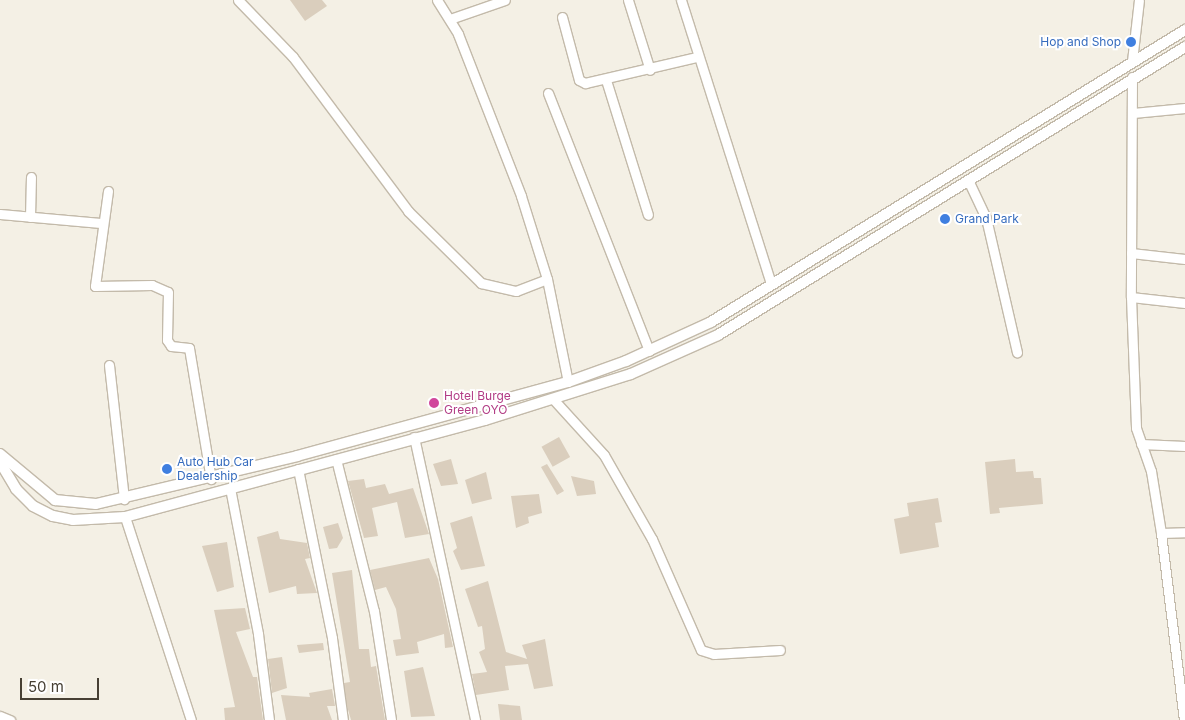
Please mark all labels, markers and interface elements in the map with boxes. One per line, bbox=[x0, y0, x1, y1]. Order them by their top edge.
place label: Hop and Shop bbox=[1040, 35, 1121, 49]
marker: Hop and Shop bbox=[1125, 36, 1137, 48]
place label: Grand Park bbox=[955, 212, 1019, 226]
marker: Grand Park bbox=[939, 213, 951, 225]
place label: Hotel Burge Green OYO bbox=[444, 389, 511, 417]
marker: Hotel Burge Green OYO bbox=[428, 397, 440, 409]
place label: Auto Hub Car Dealership bbox=[177, 455, 254, 483]
marker: Auto Hub Car Dealership bbox=[161, 463, 173, 475]
scale bar bbox=[22, 668, 101, 700]
text: 50 m bbox=[28, 677, 64, 696]

